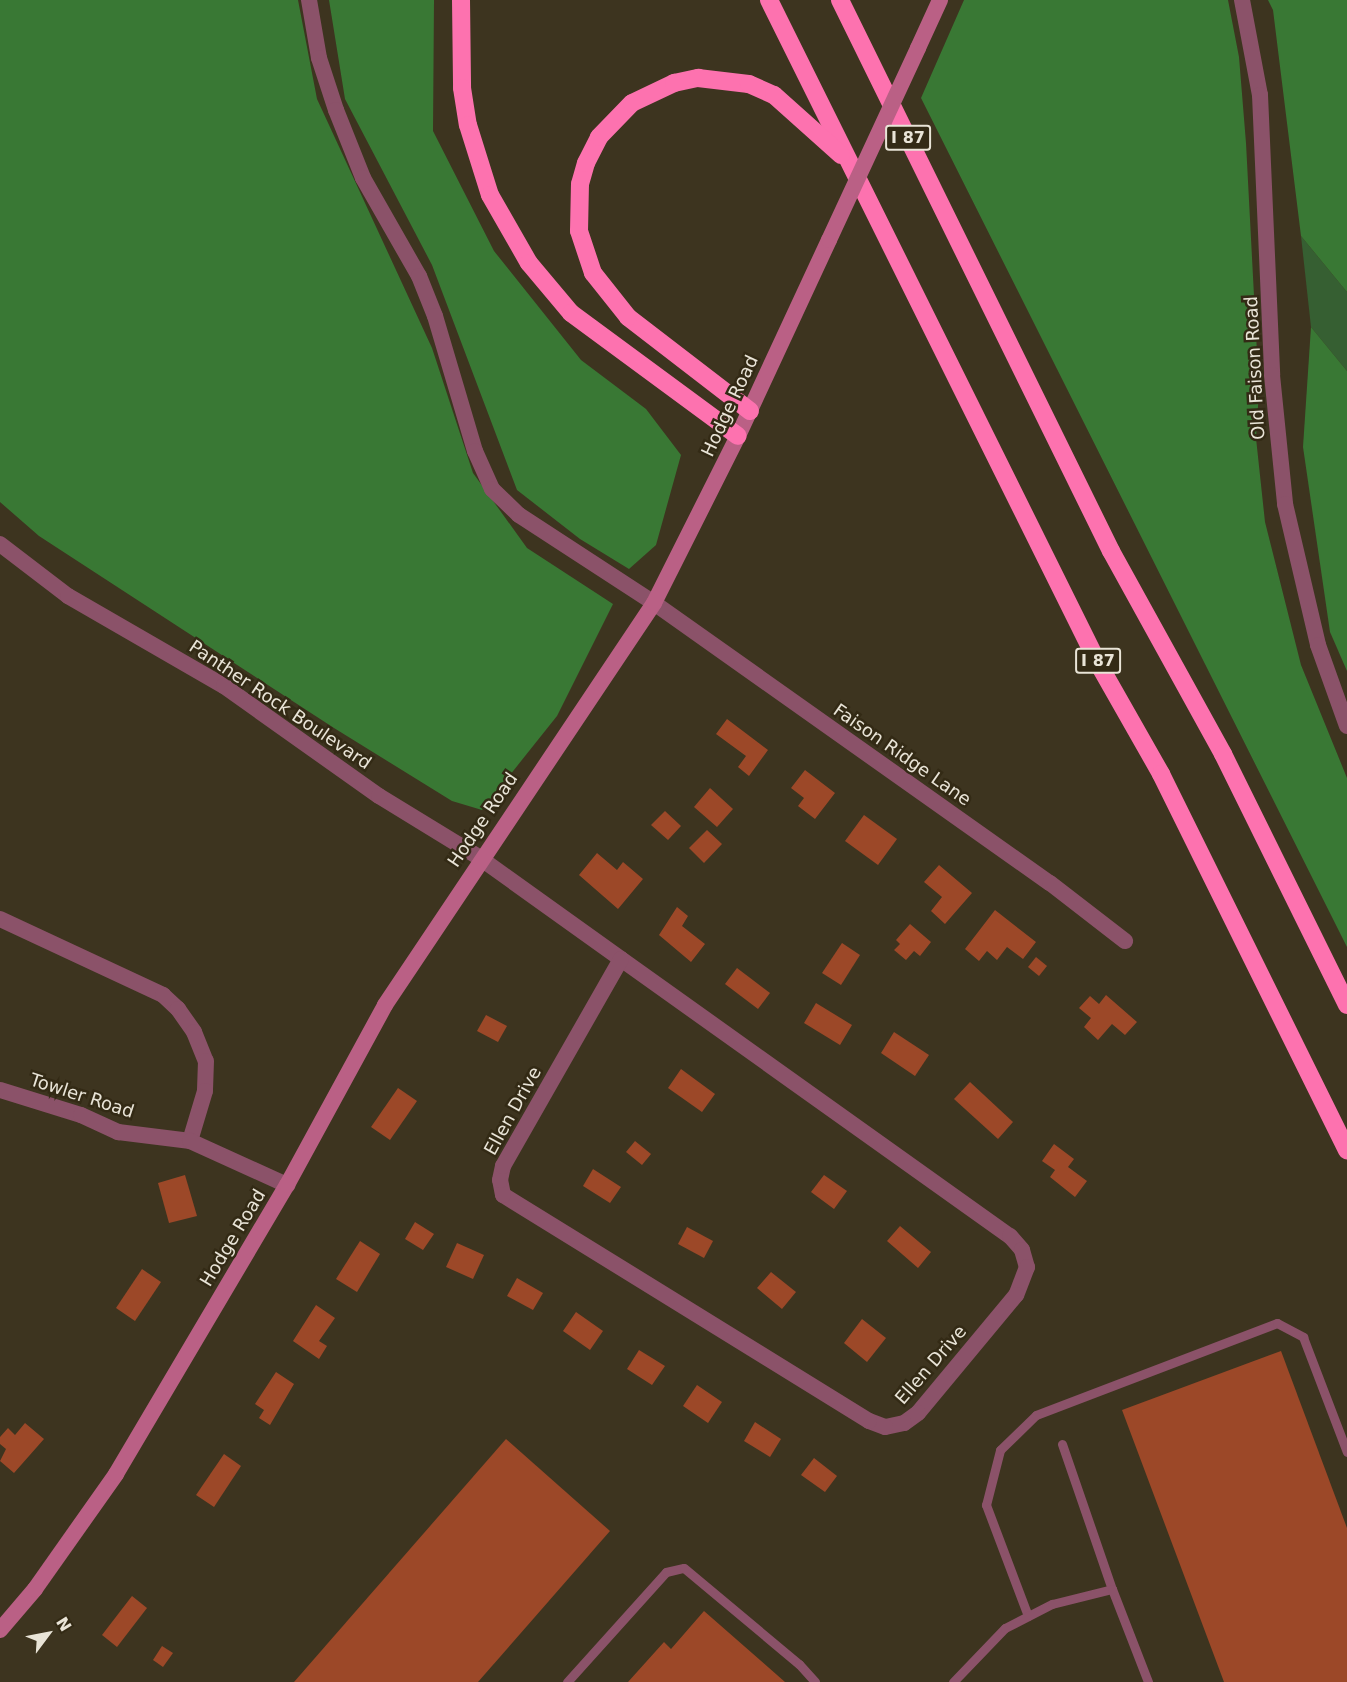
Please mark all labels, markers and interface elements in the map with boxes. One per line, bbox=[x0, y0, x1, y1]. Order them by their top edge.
road number: I 87 bbox=[884, 125, 932, 151]
street label: Old Faison Road bbox=[1240, 296, 1270, 440]
street label: Hodge Road bbox=[697, 352, 763, 460]
street label: Panther Rock Boulevard bbox=[185, 636, 375, 774]
road number: I 87 bbox=[1074, 648, 1122, 674]
street label: Faison Ridge Lane bbox=[829, 699, 975, 811]
street label: Hodge Road bbox=[443, 769, 523, 871]
street label: Ellen Drive bbox=[480, 1063, 546, 1159]
street label: Towler Road bbox=[27, 1069, 137, 1123]
street label: Hodge Road bbox=[196, 1186, 270, 1290]
street label: Ellen Drive bbox=[891, 1321, 971, 1409]
north arrow bbox=[18, 1604, 78, 1664]
text: N bbox=[52, 1613, 75, 1635]

